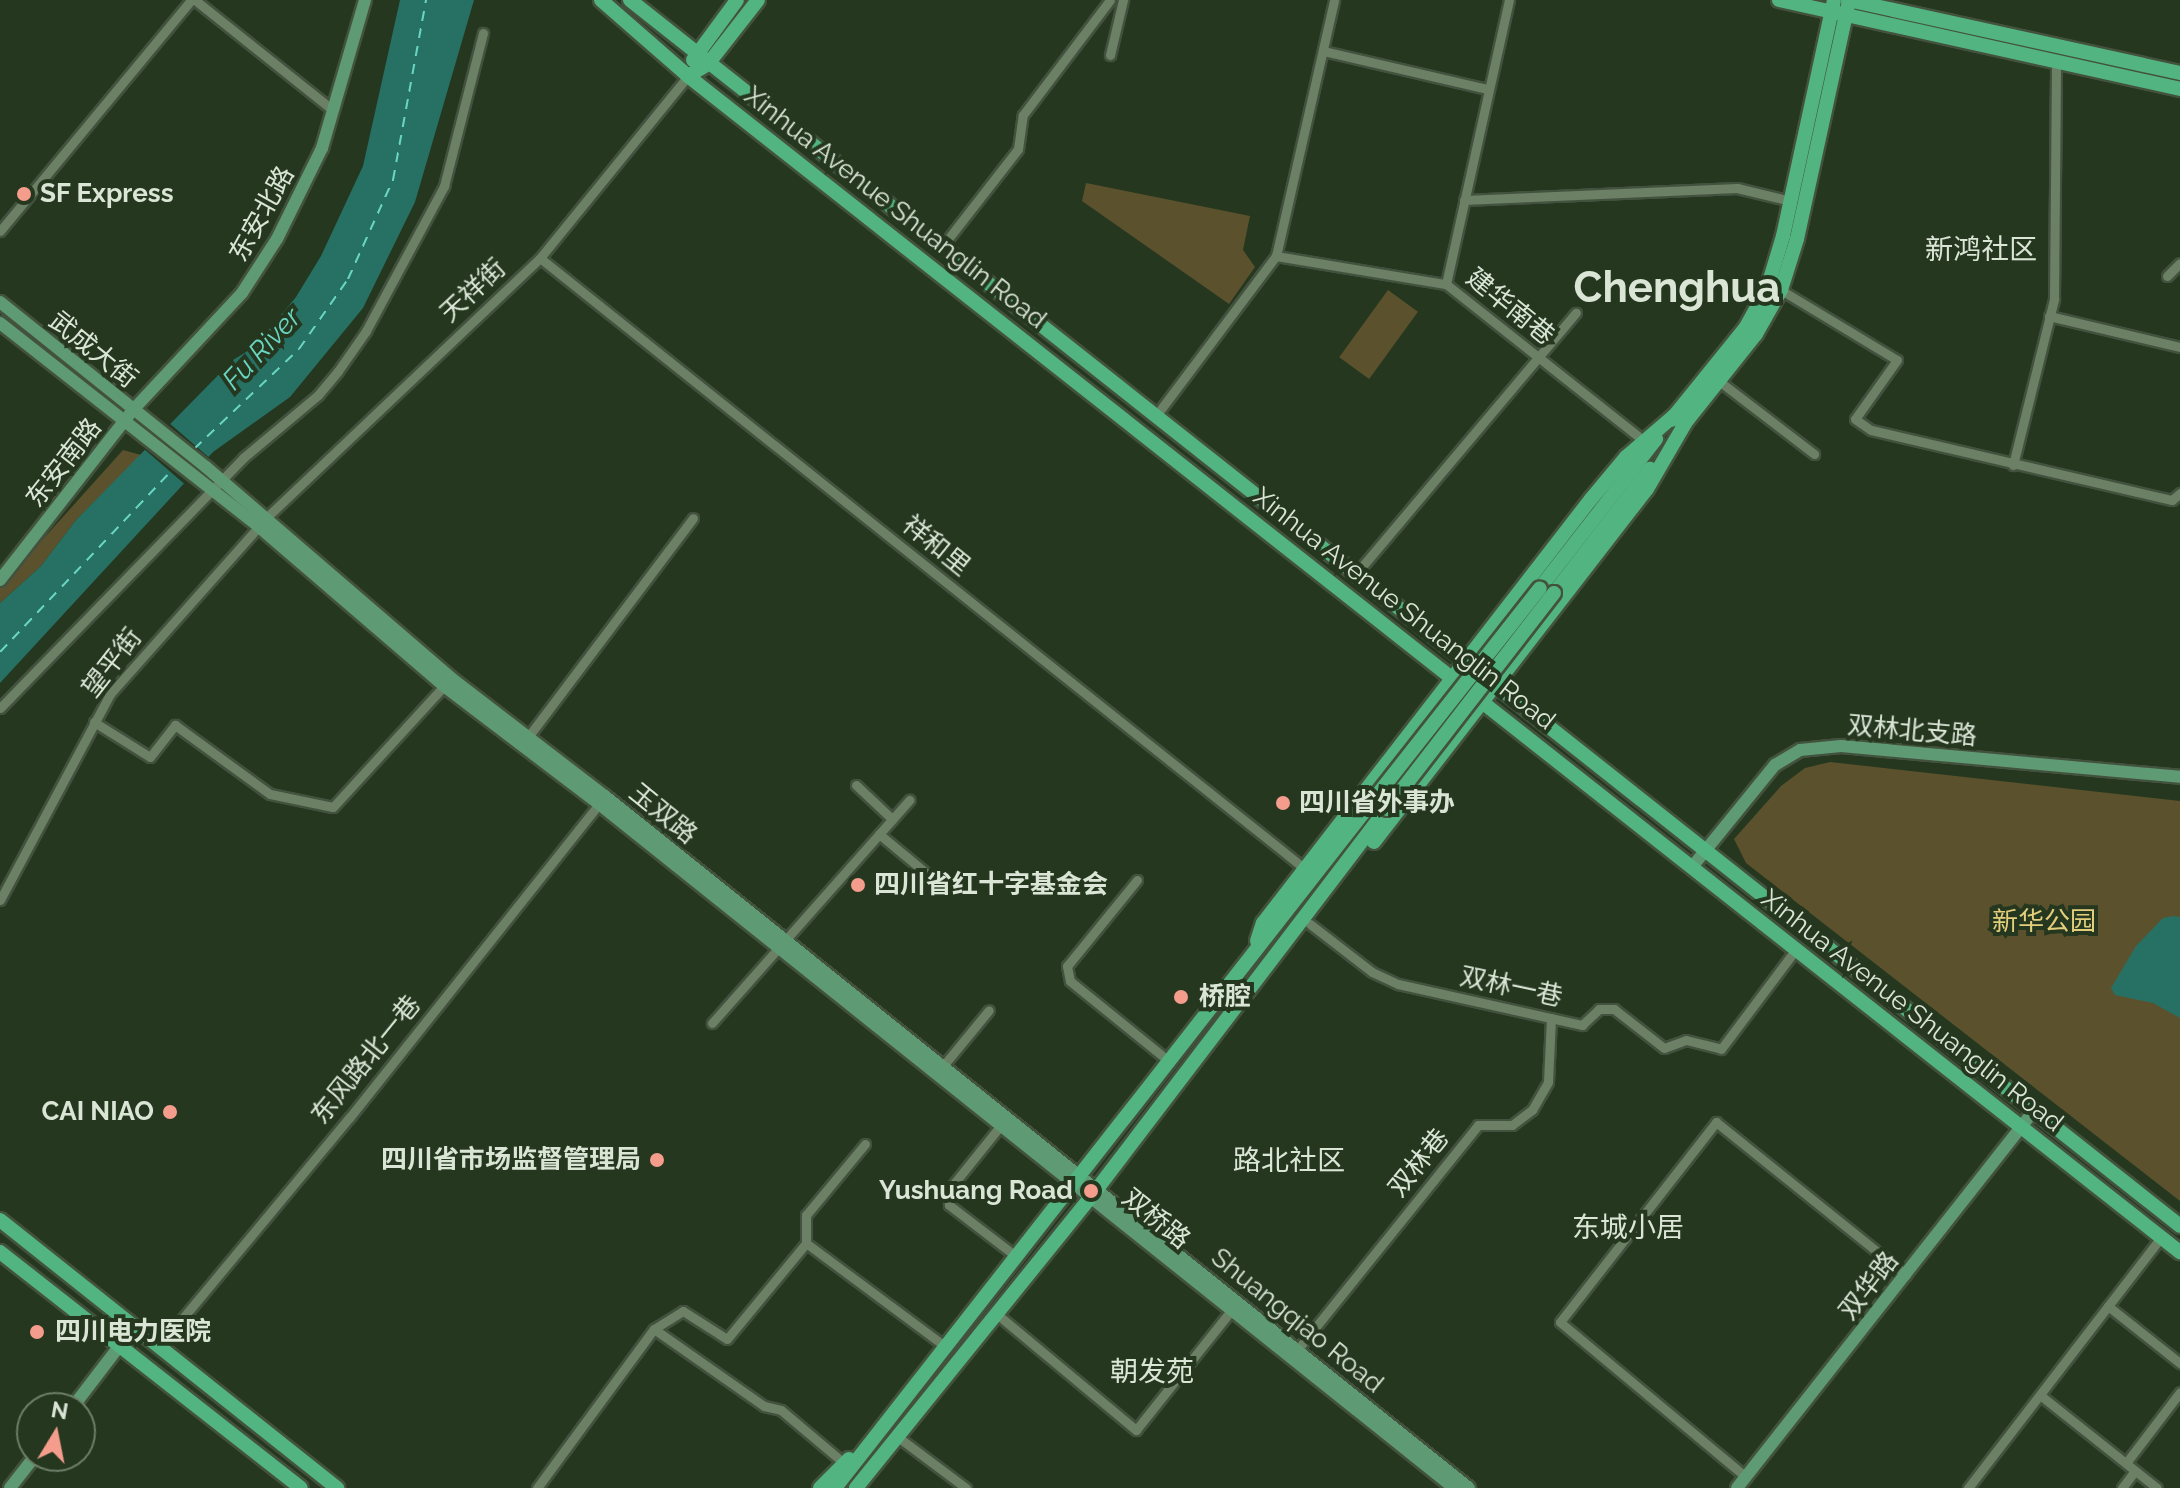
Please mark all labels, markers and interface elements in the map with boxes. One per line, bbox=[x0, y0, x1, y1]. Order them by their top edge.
street label: Xinhua Avenue Shuanglin Road bbox=[738, 80, 1052, 336]
street label: 东安北路 bbox=[223, 161, 301, 267]
place label: SF Express bbox=[40, 178, 174, 210]
marker: SF Express bbox=[15, 185, 33, 203]
district label: 新鸿社区 bbox=[1925, 233, 2037, 267]
street label: 天祥街 bbox=[434, 253, 512, 329]
street label: 建华南巷 bbox=[1460, 262, 1560, 352]
district label: Chenghua bbox=[1574, 263, 1780, 313]
water label: Fu River bbox=[216, 301, 308, 397]
street label: 武成大街 bbox=[43, 305, 143, 395]
street label: 东安南路 bbox=[20, 412, 108, 514]
street label: Xinhua Avenue Shuanglin Road bbox=[1247, 481, 1561, 737]
street label: 祥和里 bbox=[896, 509, 976, 583]
street label: 望平街 bbox=[76, 623, 148, 703]
street label: 双林北支路 bbox=[1846, 710, 1978, 752]
street label: 玉双路 bbox=[623, 777, 703, 851]
place label: 四川省外事办 bbox=[1299, 787, 1455, 819]
marker: 四川省外事办 bbox=[1274, 794, 1292, 812]
place label: 四川省红十字基金会 bbox=[874, 869, 1108, 901]
marker: 四川省红十字基金会 bbox=[849, 876, 867, 894]
street label: Xinhua Avenue Shuanglin Road bbox=[1755, 883, 2069, 1139]
park label: 新华公园 bbox=[1992, 906, 2096, 938]
street label: 双林一巷 bbox=[1457, 961, 1565, 1013]
place label: 桥腔 bbox=[1199, 981, 1251, 1013]
marker: 桥腔 bbox=[1170, 986, 1192, 1008]
street label: 东风路北一巷 bbox=[305, 990, 427, 1130]
place label: CAI NIAO bbox=[42, 1096, 154, 1128]
marker: CAI NIAO bbox=[161, 1103, 179, 1121]
street label: 双林巷 bbox=[1382, 1123, 1456, 1203]
place label: 四川省市场监督管理局 bbox=[381, 1144, 641, 1176]
district label: 路北社区 bbox=[1233, 1144, 1345, 1178]
marker: 四川省市场监督管理局 bbox=[648, 1151, 666, 1169]
place label: Yushuang Road bbox=[879, 1175, 1073, 1207]
marker: Yushuang Road bbox=[1080, 1180, 1102, 1202]
street label: 双桥路 bbox=[1116, 1182, 1196, 1256]
district label: 东城小居 bbox=[1572, 1211, 1684, 1245]
street label: Shuangqiao Road bbox=[1205, 1242, 1389, 1400]
street label: 双华路 bbox=[1833, 1246, 1905, 1326]
place label: 四川电力医院 bbox=[55, 1316, 211, 1348]
marker: 四川电力医院 bbox=[26, 1321, 48, 1343]
district label: 朝发苑 bbox=[1110, 1355, 1194, 1389]
north arrow bbox=[16, 1392, 96, 1472]
text: N bbox=[49, 1396, 70, 1425]

